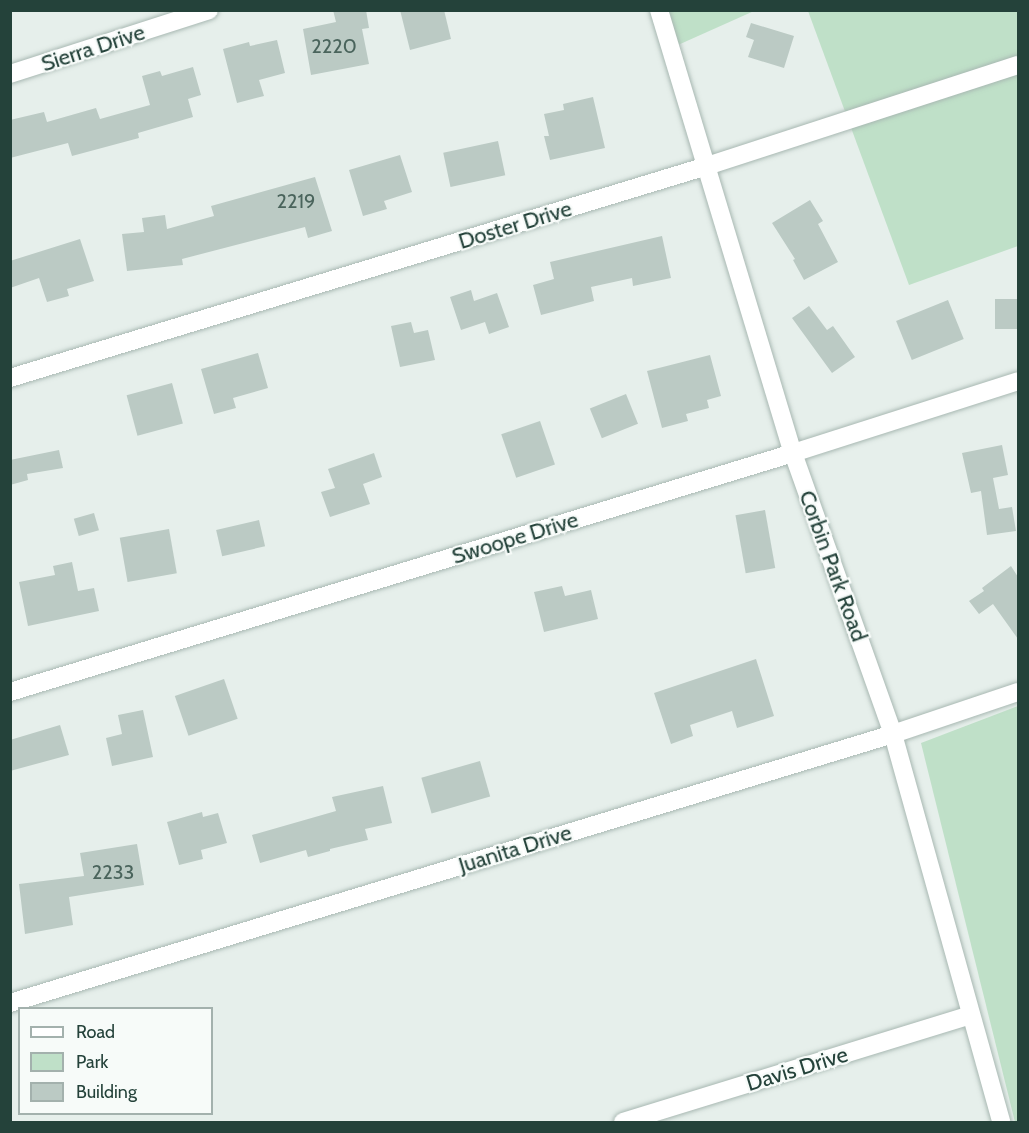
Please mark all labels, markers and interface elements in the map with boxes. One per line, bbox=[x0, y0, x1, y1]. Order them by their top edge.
street label: Sierra Drive bbox=[38, 19, 148, 77]
house number: 2220 bbox=[311, 34, 357, 58]
house number: 2219 bbox=[277, 189, 315, 213]
street label: Doster Drive bbox=[455, 195, 575, 255]
street label: Corbin Park Road bbox=[793, 487, 873, 645]
street label: Swoope Drive bbox=[449, 506, 581, 570]
street label: Juanita Drive bbox=[455, 819, 575, 879]
house number: 2233 bbox=[92, 860, 134, 884]
legend bbox=[18, 1007, 213, 1115]
text: Road bbox=[76, 1021, 115, 1043]
street label: Davis Drive bbox=[743, 1041, 851, 1097]
text: Park bbox=[76, 1051, 108, 1073]
text: Building bbox=[76, 1081, 137, 1103]

